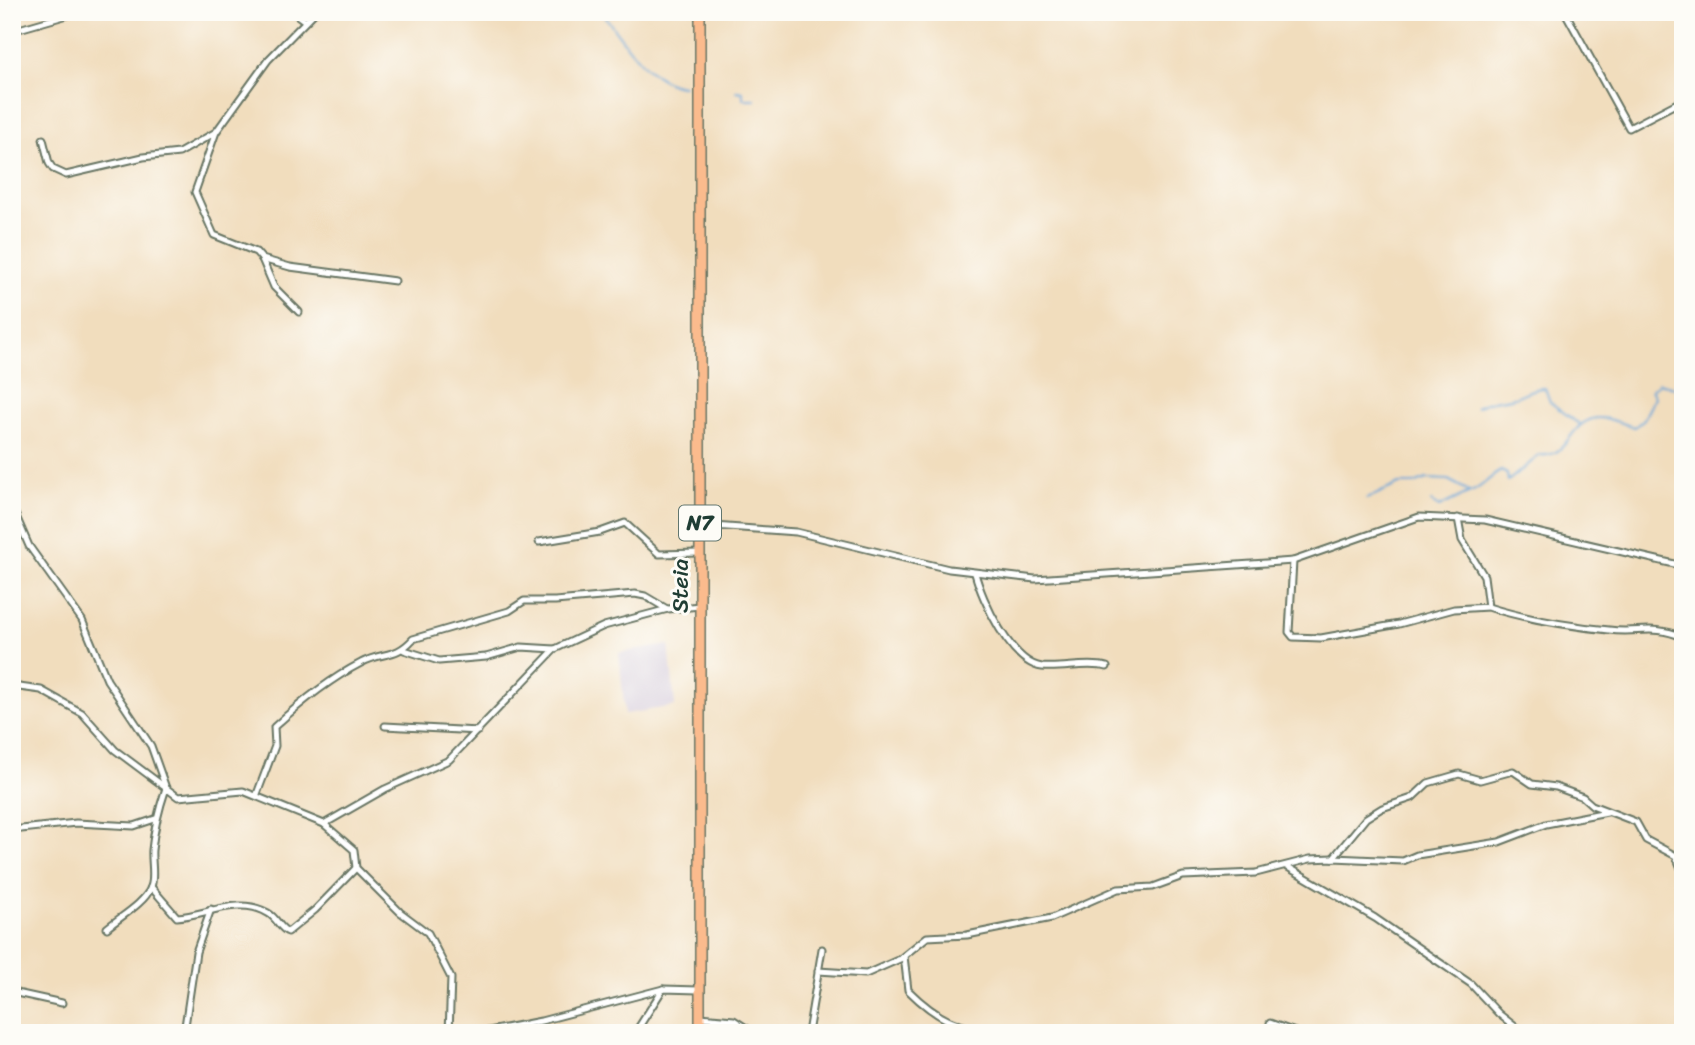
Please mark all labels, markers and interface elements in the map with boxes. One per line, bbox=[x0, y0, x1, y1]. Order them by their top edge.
road number: N7 bbox=[679, 505, 721, 540]
street label: Steia bbox=[660, 558, 701, 613]

